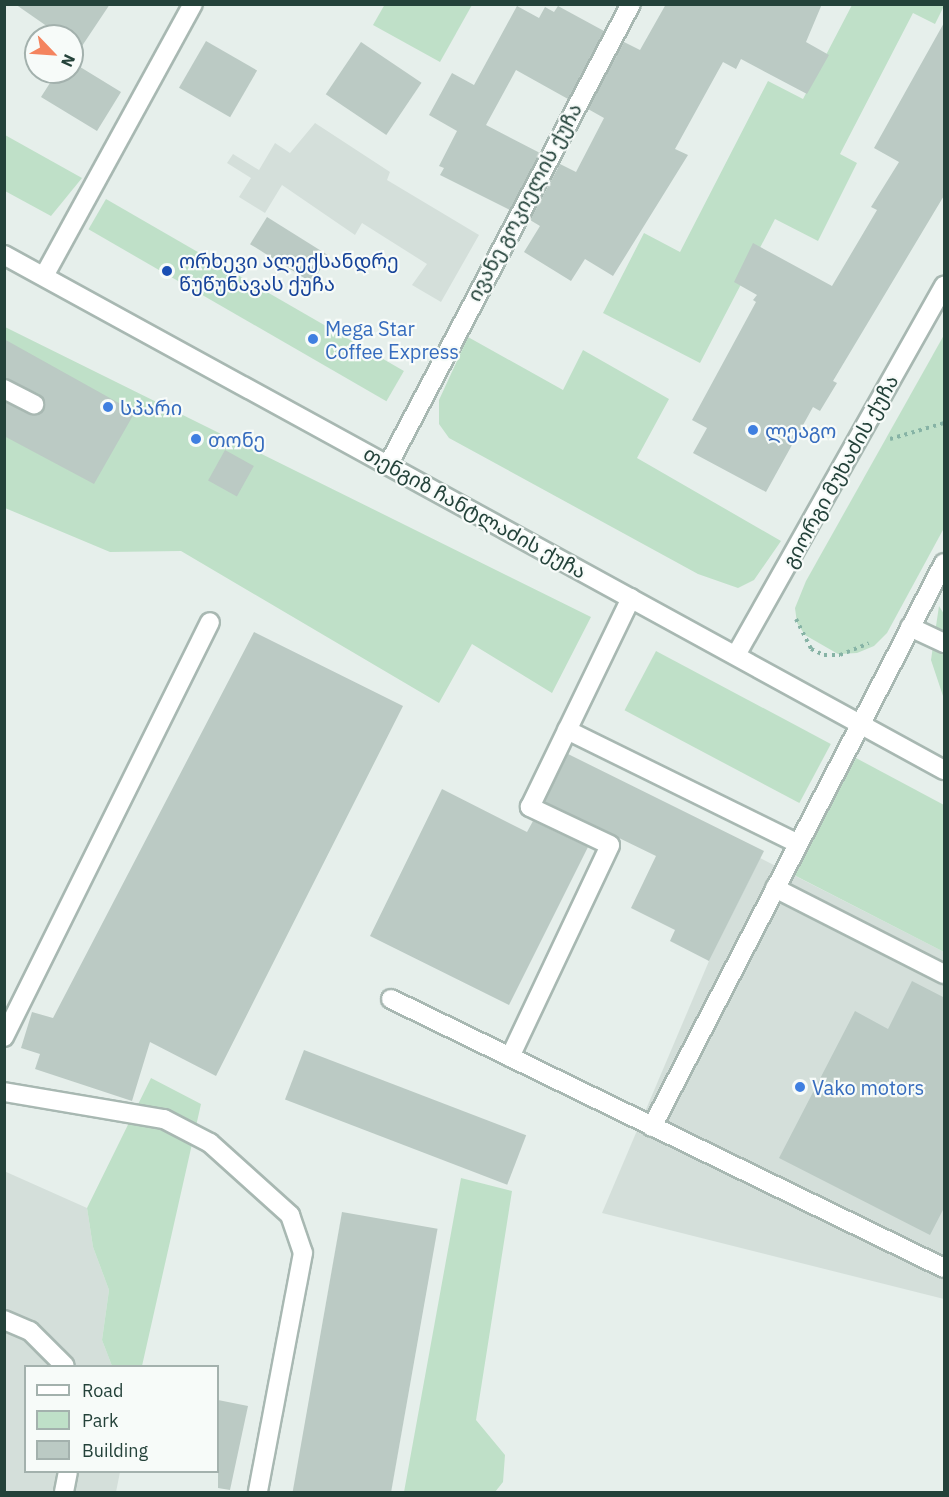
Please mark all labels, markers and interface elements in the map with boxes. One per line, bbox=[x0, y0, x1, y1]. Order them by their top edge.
north arrow bbox=[24, 24, 84, 84]
text: N bbox=[57, 51, 80, 70]
street label: ივანე გოკიელის ქუჩა bbox=[462, 99, 586, 305]
place label: ორხევი ალექსანდრე წუწუნავას ქუჩა bbox=[179, 248, 399, 295]
marker: ორხევი ალექსანდრე წუწუნავას ქუჩა bbox=[160, 264, 174, 278]
place label: Mega Star Coffee Express bbox=[325, 316, 459, 363]
marker: Mega Star Coffee Express bbox=[306, 332, 320, 346]
street label: გიორგი მუხაძის ქუჩა bbox=[777, 370, 903, 572]
place label: სპარი bbox=[120, 395, 182, 419]
marker: სპარი bbox=[101, 400, 115, 414]
place label: ლეაგო bbox=[765, 418, 836, 442]
marker: ლეაგო bbox=[746, 423, 760, 437]
place label: თონე bbox=[208, 427, 265, 451]
marker: თონე bbox=[189, 432, 203, 446]
street label: თენგიზ ჩანტლაძის ქუჩა bbox=[360, 441, 590, 583]
place label: Vako motors bbox=[812, 1075, 924, 1099]
marker: Vako motors bbox=[793, 1080, 807, 1094]
legend bbox=[24, 1365, 219, 1473]
text: Road bbox=[82, 1379, 123, 1402]
text: Park bbox=[82, 1409, 118, 1432]
text: Building bbox=[82, 1439, 148, 1462]

